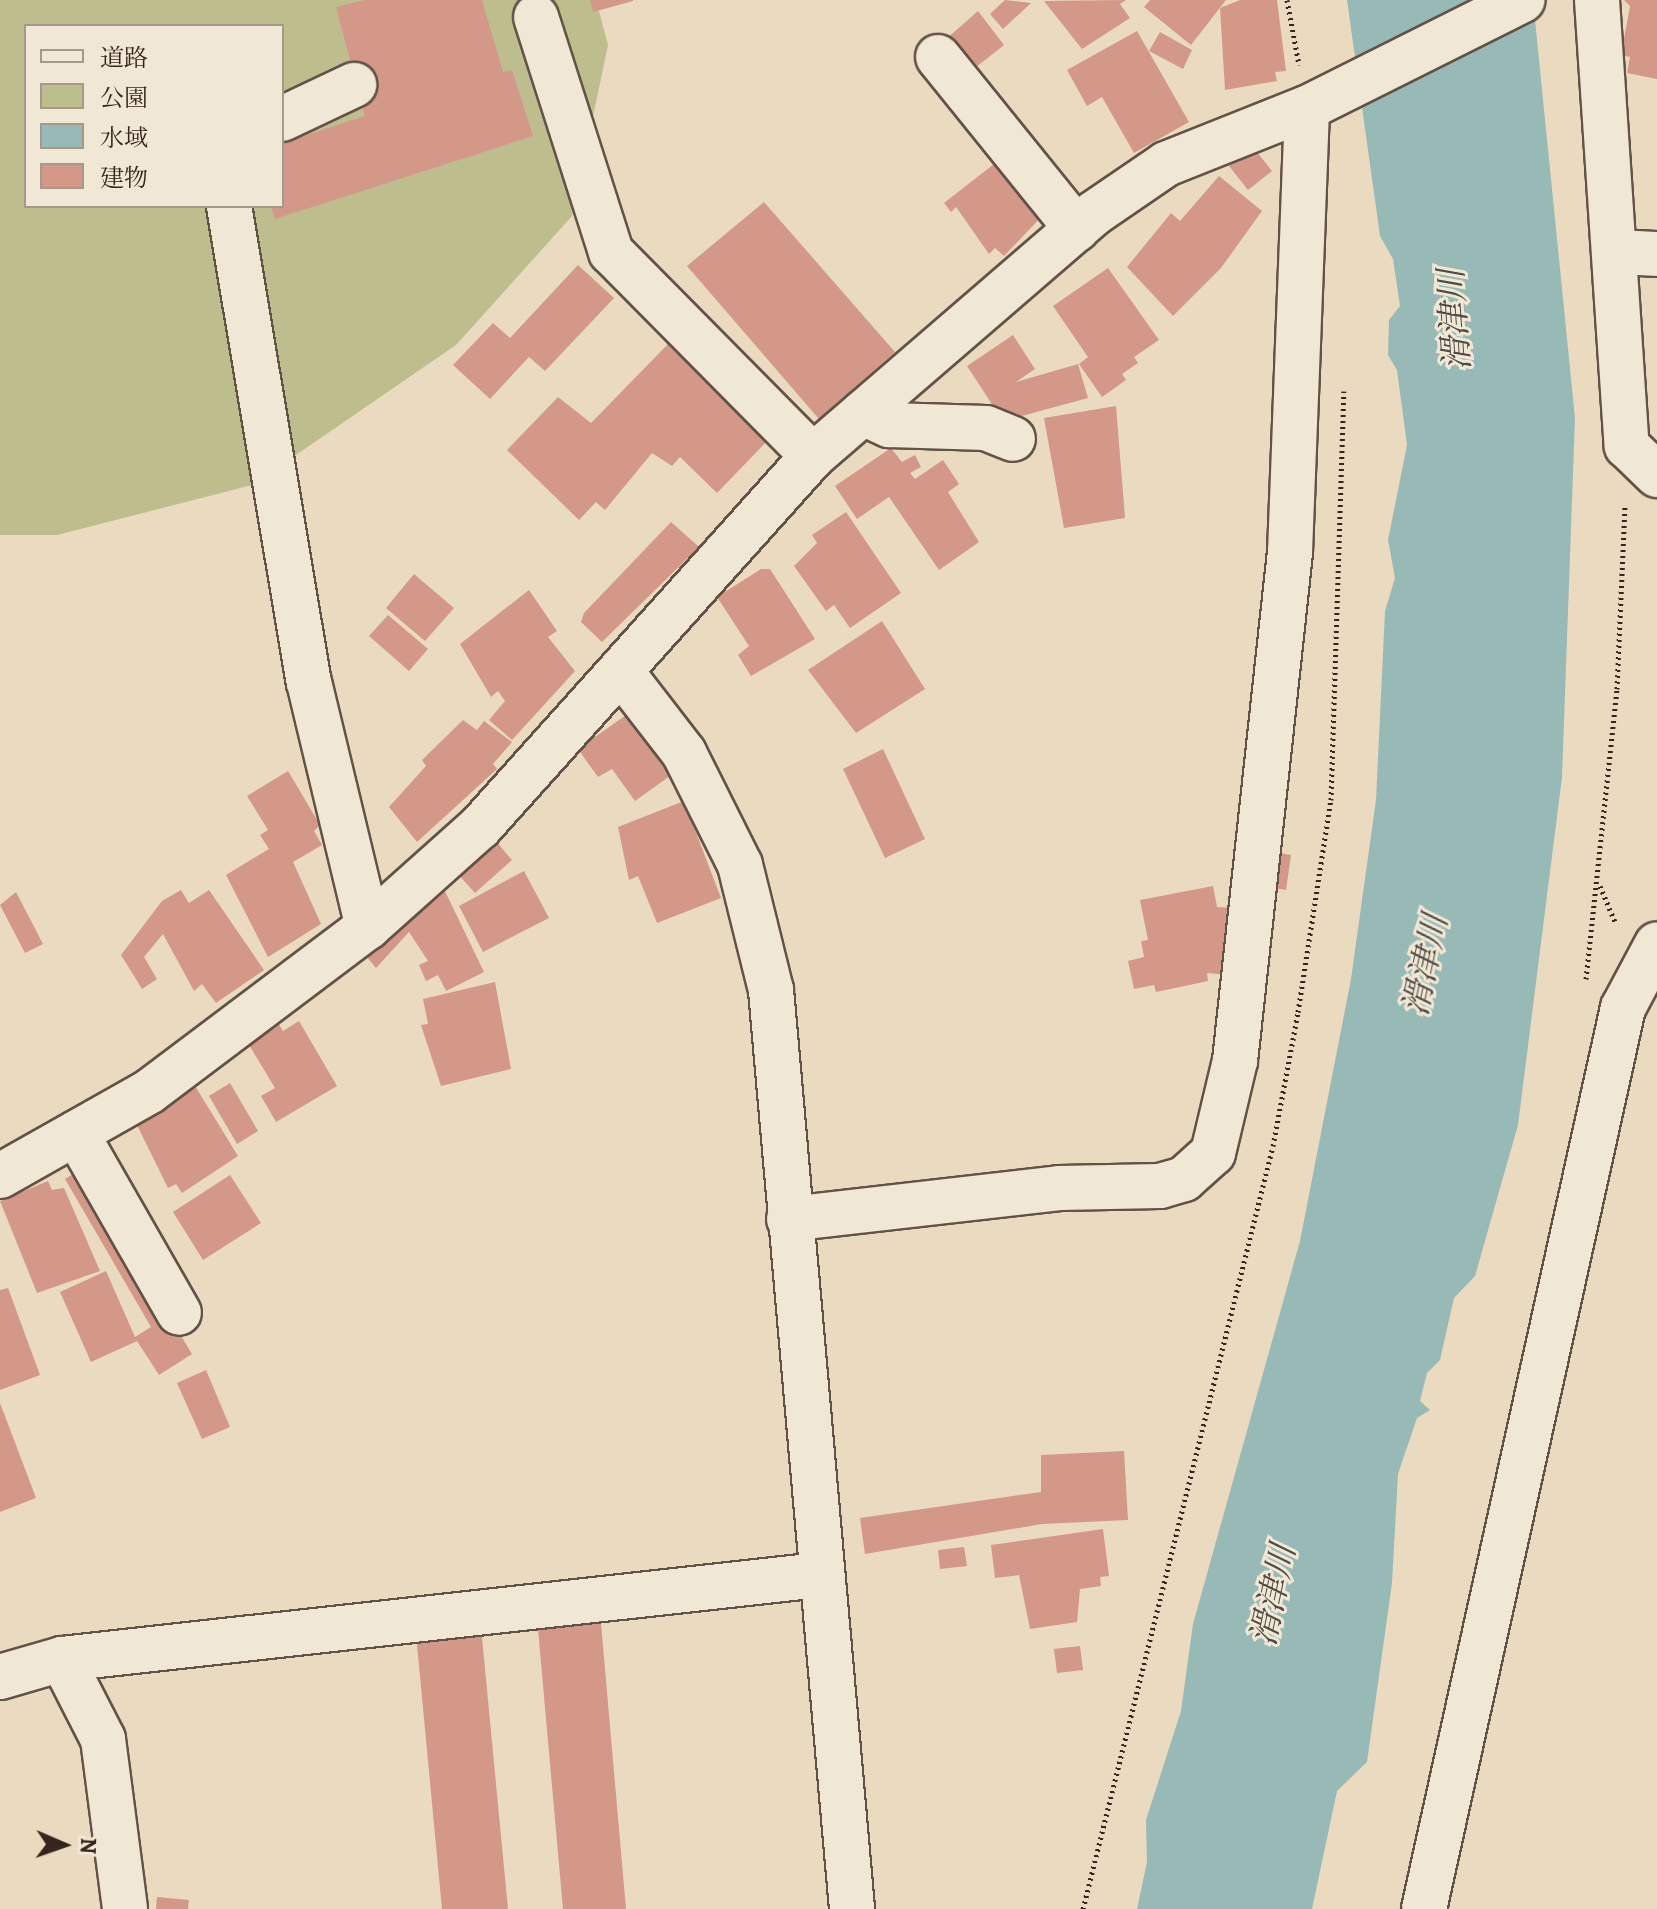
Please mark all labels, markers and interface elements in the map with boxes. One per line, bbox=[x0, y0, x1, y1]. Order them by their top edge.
legend bbox=[24, 24, 284, 208]
text: 道路 bbox=[100, 42, 148, 74]
text: 公園 bbox=[100, 82, 148, 114]
text: 水域 bbox=[100, 122, 148, 154]
text: 建物 bbox=[100, 162, 148, 194]
water label: 滑津川 bbox=[1430, 268, 1478, 372]
water label: 滑津川 bbox=[1394, 911, 1456, 1019]
water label: 滑津川 bbox=[1242, 1541, 1304, 1649]
north arrow bbox=[24, 1805, 104, 1885]
text: N bbox=[73, 1837, 103, 1854]

